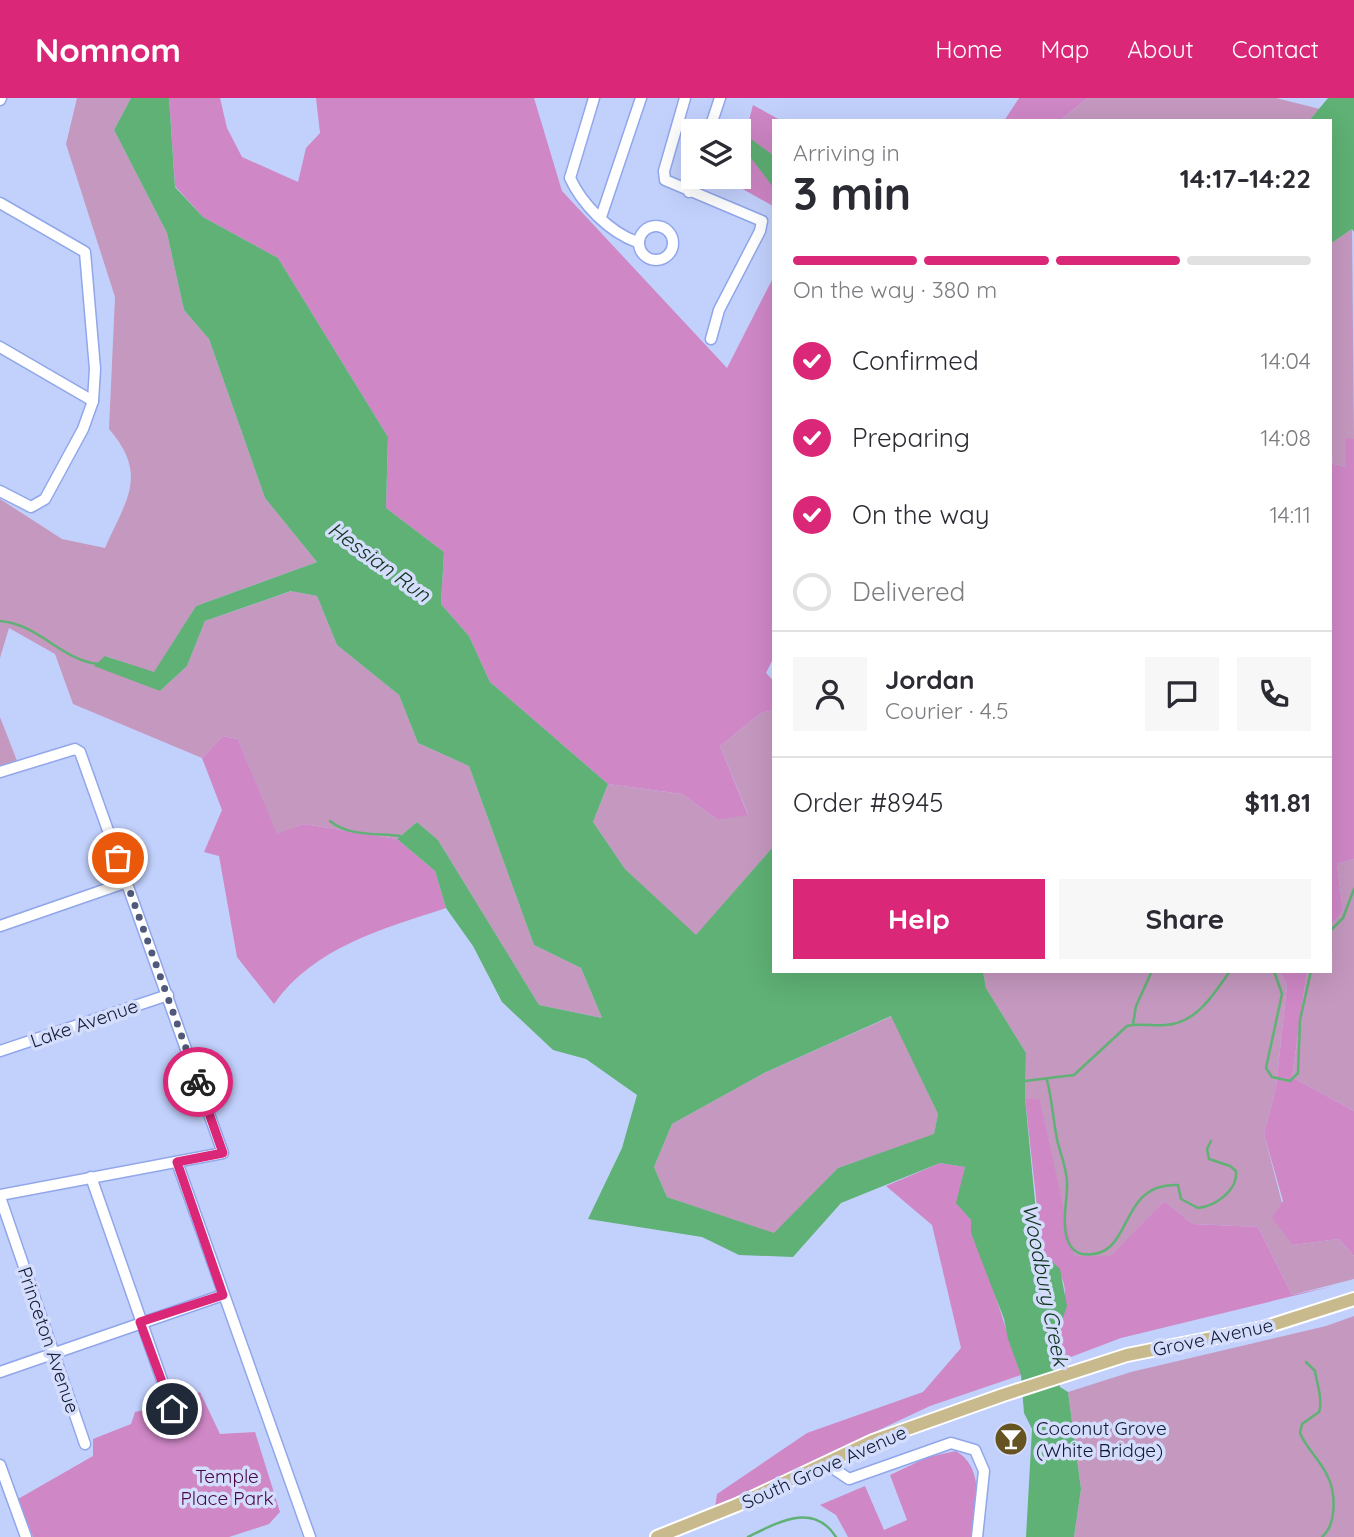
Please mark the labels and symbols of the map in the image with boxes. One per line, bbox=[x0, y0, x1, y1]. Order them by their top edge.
water label: Hessian Run bbox=[324, 515, 436, 607]
pin bbox=[88, 828, 148, 888]
street label: Lake Avenue bbox=[27, 993, 141, 1053]
courier bbox=[163, 1047, 233, 1117]
water label: Woodbury Creek bbox=[1017, 1201, 1075, 1370]
street label: Princeton Avenue bbox=[13, 1264, 85, 1416]
street label: Grove Avenue bbox=[1151, 1313, 1275, 1361]
pin bbox=[142, 1379, 202, 1439]
place label: Coconut Grove (White Bridge) bbox=[1036, 1416, 1167, 1462]
street label: South Grove Avenue bbox=[738, 1420, 910, 1514]
bar icon: Coconut Grove (White Bridge) bbox=[992, 1420, 1030, 1458]
park label: Temple Place Park bbox=[180, 1464, 274, 1510]

